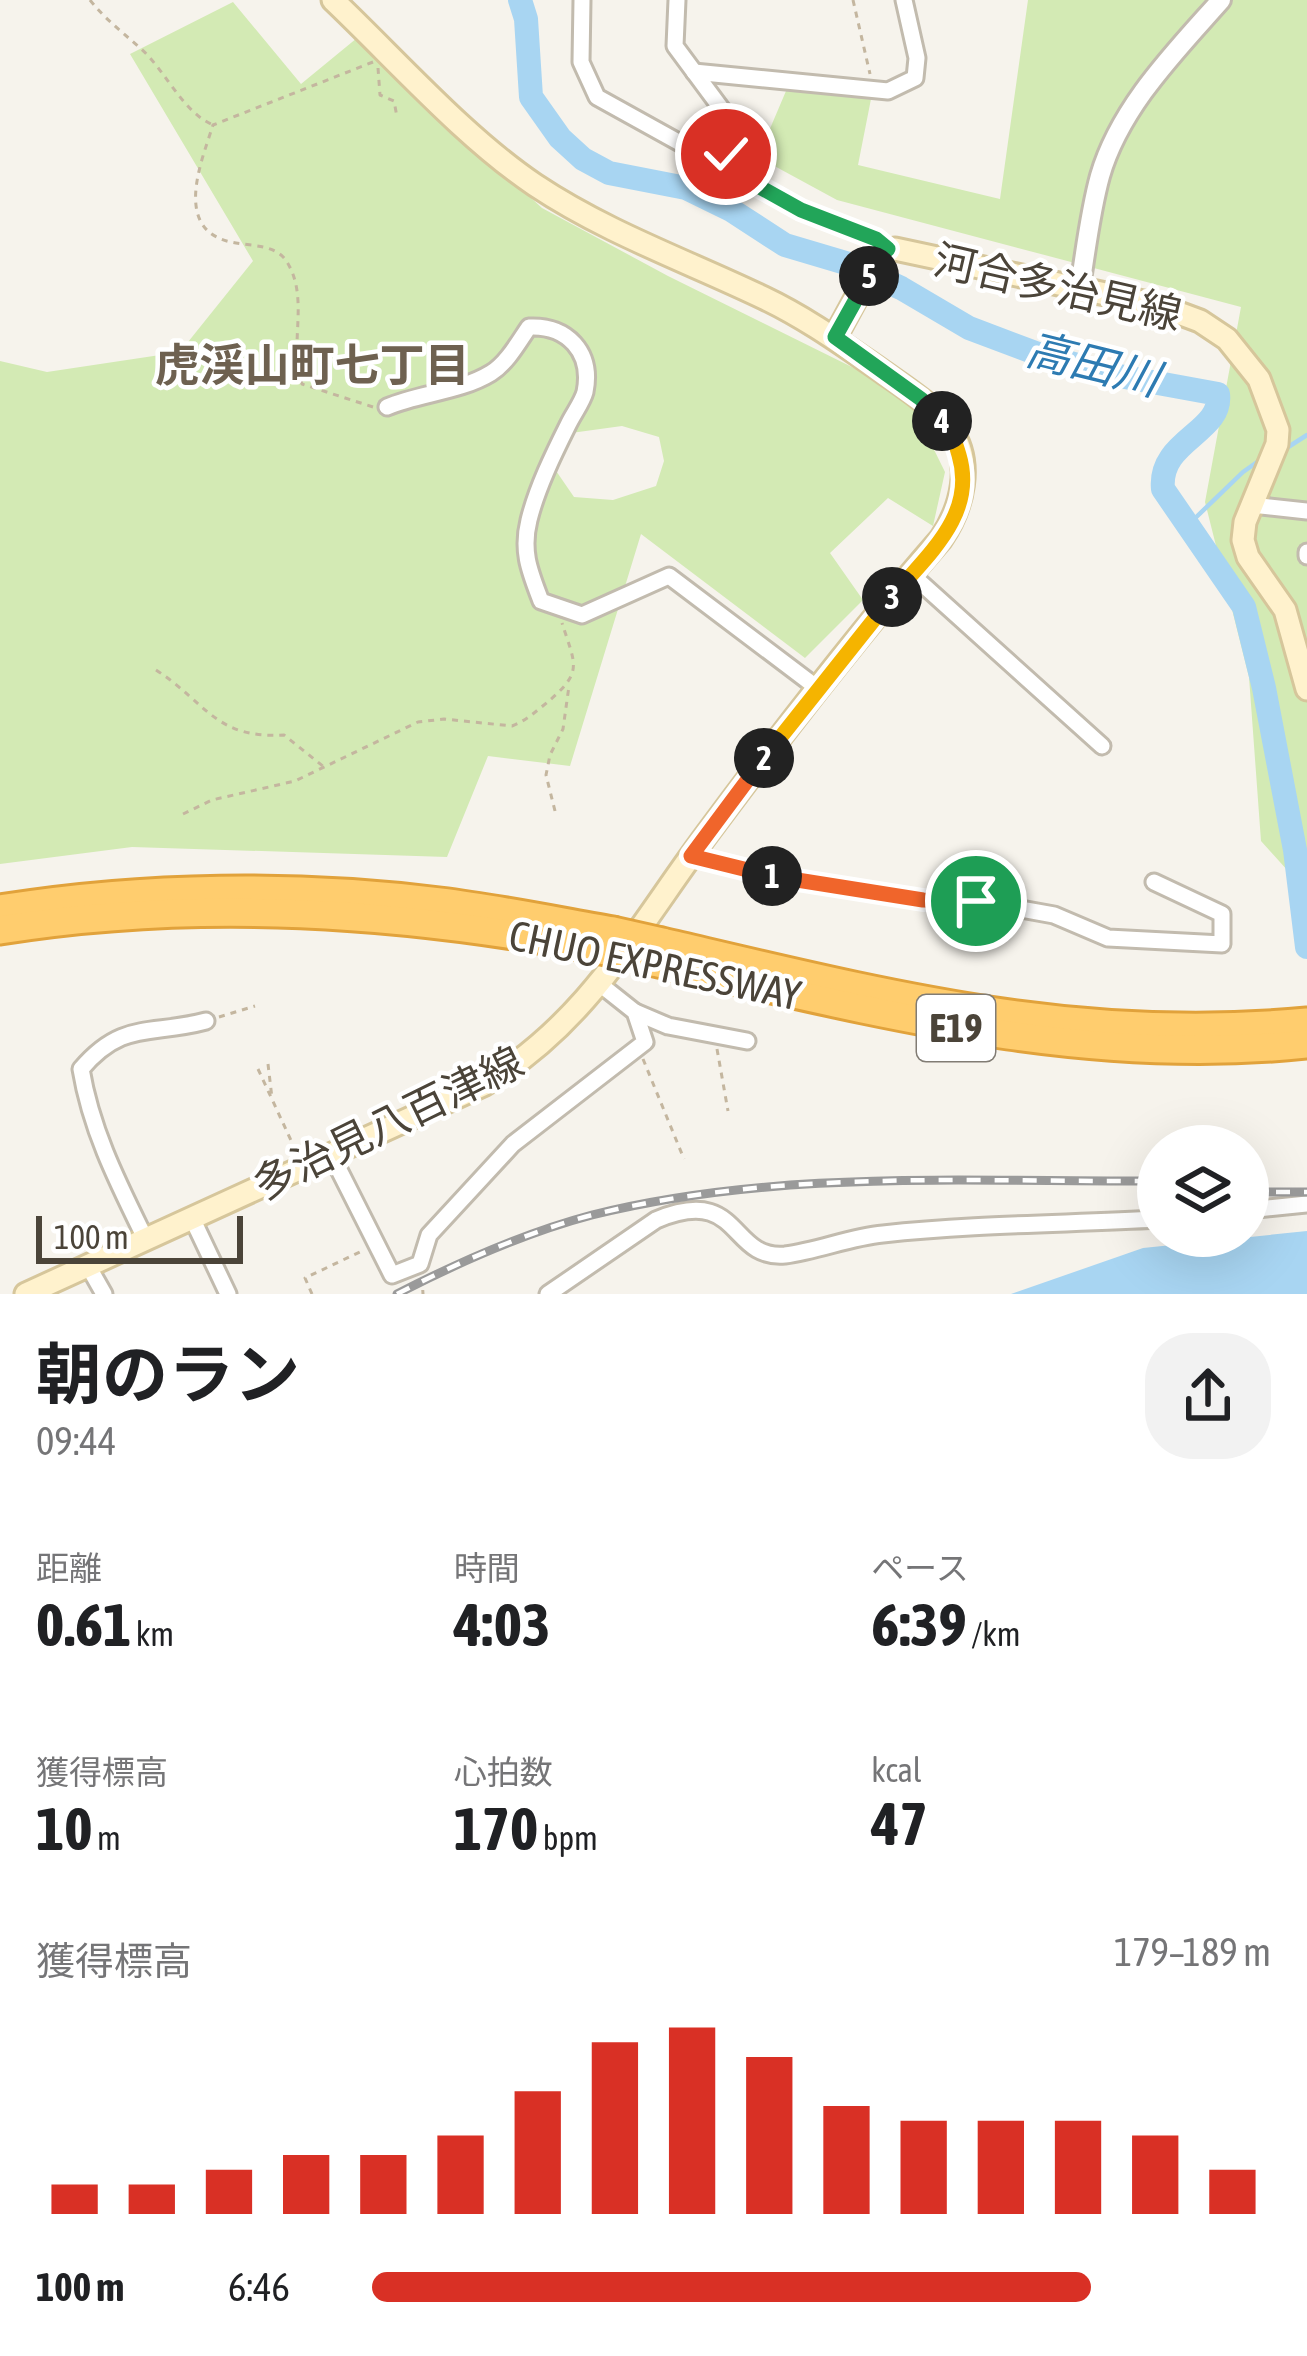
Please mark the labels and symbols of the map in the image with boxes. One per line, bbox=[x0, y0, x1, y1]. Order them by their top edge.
pin bbox=[675, 103, 777, 205]
street label: 河合多治見線 bbox=[930, 235, 1186, 339]
pin: 5 bbox=[839, 246, 899, 306]
water label: 高田川 bbox=[1021, 322, 1169, 407]
district label: 虎渓山町七丁目 bbox=[154, 339, 470, 391]
pin: 4 bbox=[912, 391, 972, 451]
pin: 3 bbox=[862, 567, 922, 627]
pin: 2 bbox=[734, 728, 794, 788]
pin: 1 bbox=[742, 846, 802, 906]
pin bbox=[925, 850, 1027, 952]
street label: CHUO EXPRESSWAY bbox=[505, 911, 805, 1019]
road number: E19 bbox=[917, 995, 995, 1061]
street label: 多治見八百津線 bbox=[245, 1037, 531, 1209]
scale bar bbox=[36, 1210, 243, 1263]

